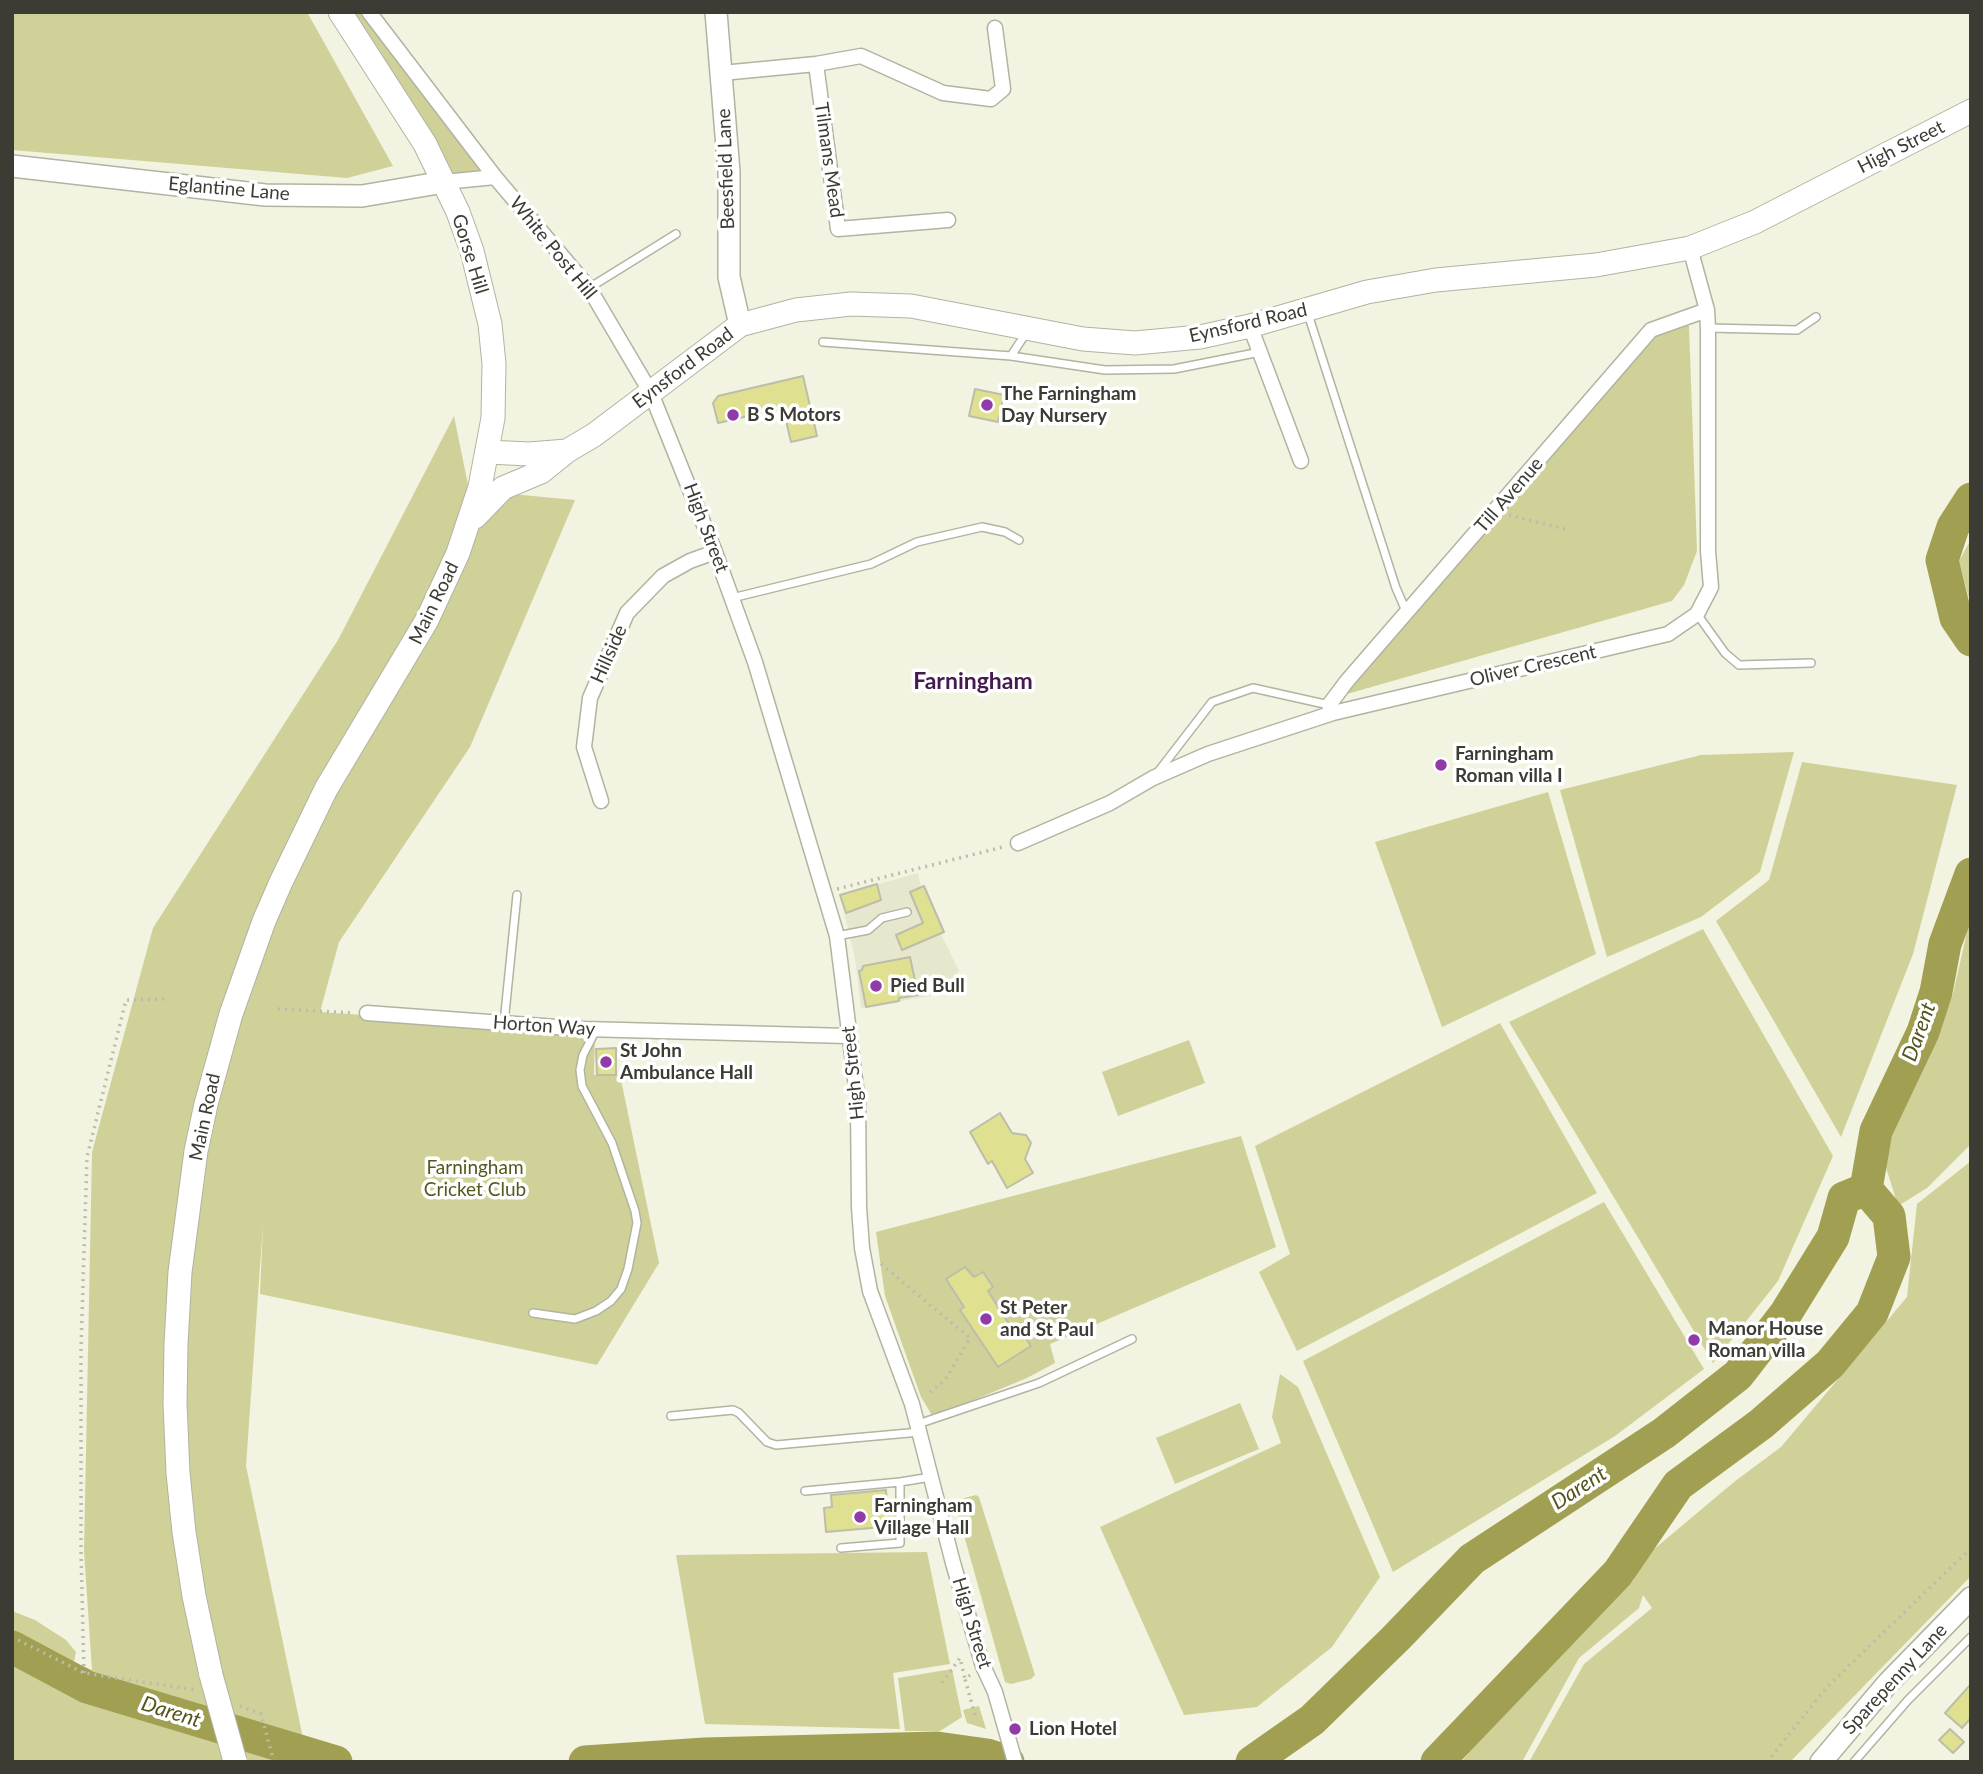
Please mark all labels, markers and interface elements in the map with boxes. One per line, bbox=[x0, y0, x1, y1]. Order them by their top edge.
street label: Tilmans Mead bbox=[810, 101, 848, 219]
street label: Beesfield Lane bbox=[712, 108, 740, 230]
street label: High Street bbox=[1854, 115, 1948, 179]
street label: Eglantine Lane bbox=[167, 172, 291, 206]
street label: White Post Hill bbox=[505, 192, 601, 304]
street label: Gorse Hill bbox=[447, 211, 493, 297]
street label: Eynsford Road bbox=[1187, 298, 1309, 348]
street label: Eynsford Road bbox=[628, 323, 738, 413]
place label: The Farningham Day Nursery bbox=[1001, 383, 1136, 427]
marker: The Farningham Day Nursery bbox=[979, 397, 995, 413]
place label: B S Motors bbox=[747, 404, 841, 426]
marker: B S Motors bbox=[725, 407, 741, 423]
street label: Till Avenue bbox=[1470, 453, 1548, 537]
street label: High Street bbox=[678, 480, 734, 576]
street label: Main Road bbox=[404, 558, 464, 648]
street label: Hillside bbox=[586, 621, 632, 687]
street label: Oliver Crescent bbox=[1468, 640, 1598, 692]
district label: Farningham bbox=[913, 668, 1033, 696]
place label: Farningham Roman villa I bbox=[1455, 743, 1563, 787]
marker: Farningham Roman villa I bbox=[1433, 757, 1449, 773]
place label: Pied Bull bbox=[890, 975, 965, 997]
marker: Pied Bull bbox=[868, 978, 884, 994]
water label: Darent bbox=[1897, 999, 1941, 1065]
street label: Horton Way bbox=[492, 1011, 596, 1041]
street label: High Street bbox=[837, 1025, 869, 1121]
place label: St John Ambulance Hall bbox=[620, 1040, 753, 1084]
marker: St John Ambulance Hall bbox=[598, 1054, 614, 1070]
street label: Main Road bbox=[185, 1071, 225, 1163]
park label: Farningham Cricket Club bbox=[424, 1157, 526, 1201]
place label: St Peter and St Paul bbox=[1000, 1297, 1094, 1341]
marker: St Peter and St Paul bbox=[978, 1311, 994, 1327]
place label: Manor House Roman villa bbox=[1708, 1318, 1823, 1362]
marker: Manor House Roman villa bbox=[1686, 1332, 1702, 1348]
water label: Darent bbox=[1547, 1461, 1611, 1515]
place label: Farningham Village Hall bbox=[874, 1495, 973, 1539]
marker: Farningham Village Hall bbox=[852, 1509, 868, 1525]
street label: High Street bbox=[947, 1575, 997, 1671]
street label: Sparepenny Lane bbox=[1838, 1619, 1952, 1739]
water label: Darent bbox=[138, 1691, 204, 1733]
place label: Lion Hotel bbox=[1029, 1718, 1117, 1740]
marker: Lion Hotel bbox=[1007, 1721, 1023, 1737]

